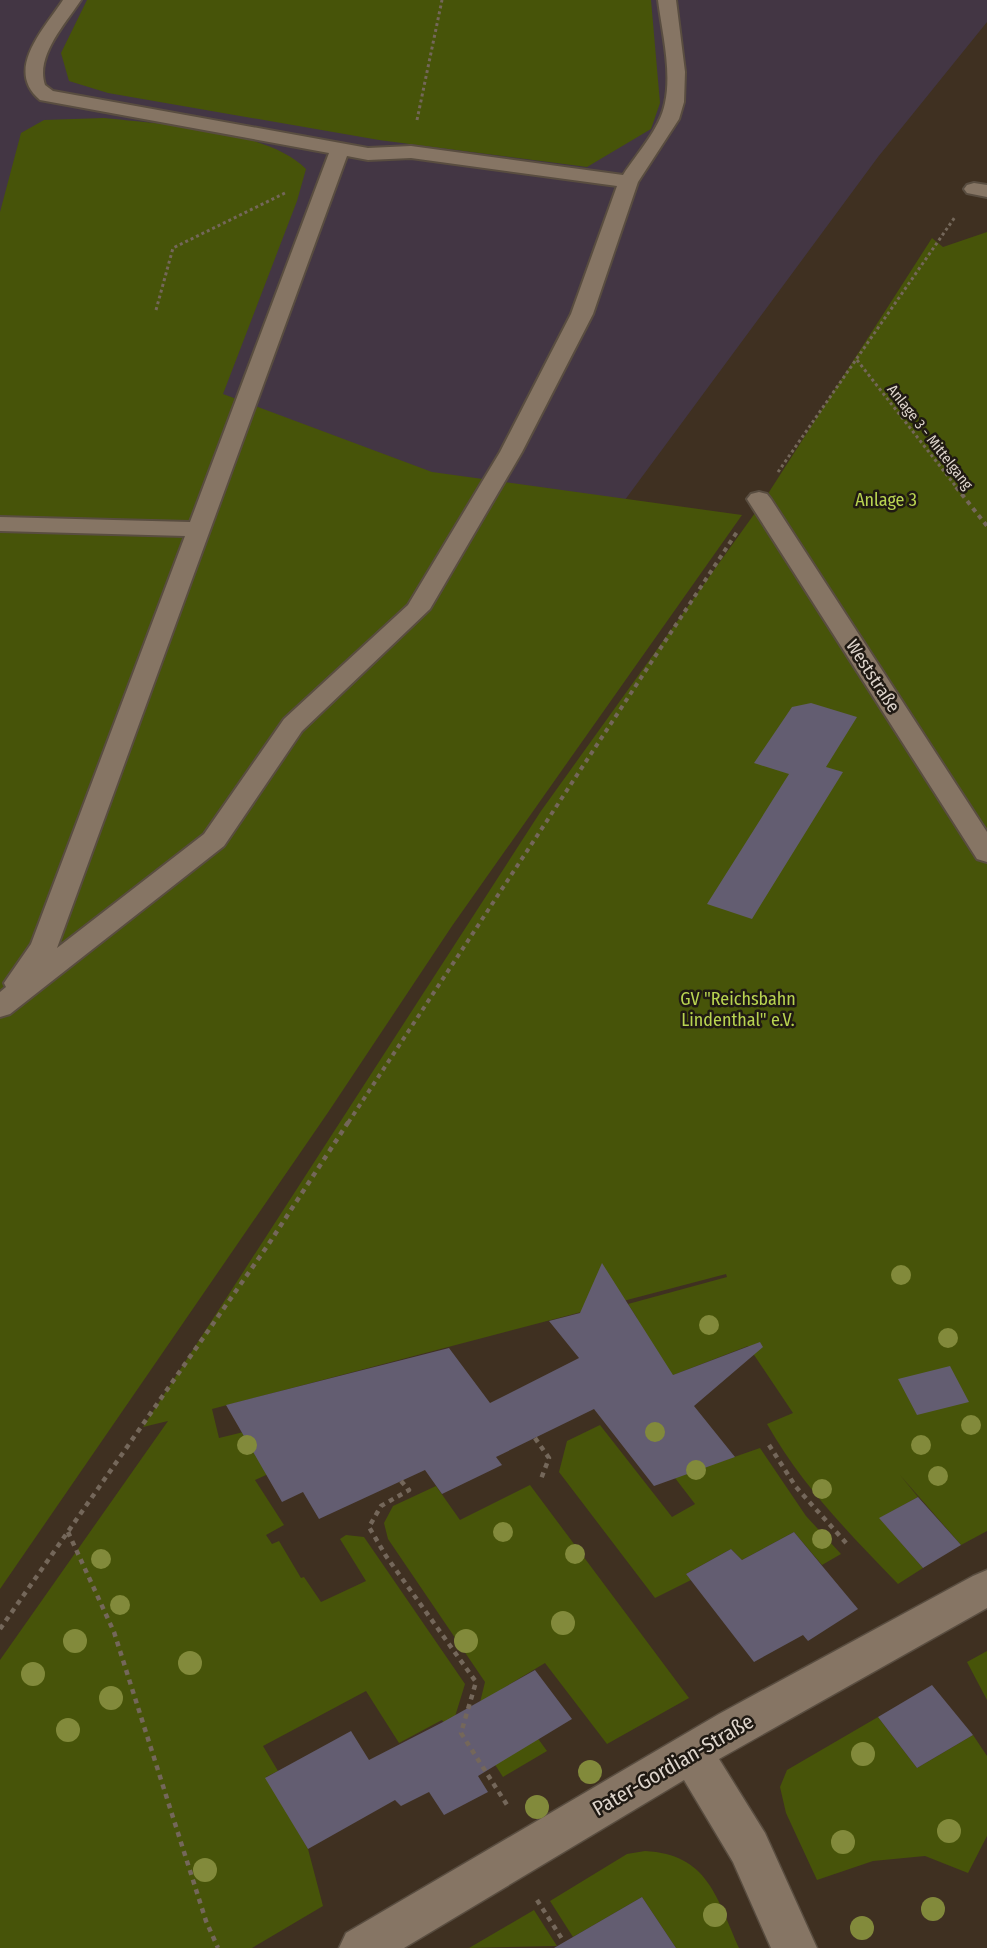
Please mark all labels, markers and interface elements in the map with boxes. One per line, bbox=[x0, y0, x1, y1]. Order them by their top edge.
street label: Anlage 3 - Mittelgang bbox=[883, 381, 977, 493]
park label: Anlage 3 bbox=[855, 489, 917, 511]
street label: Weststraße bbox=[841, 635, 905, 717]
park label: GV "Reichsbahn Lindenthal" e.V. bbox=[680, 988, 796, 1031]
street label: Pater-Gordian-Straße bbox=[588, 1708, 758, 1822]

